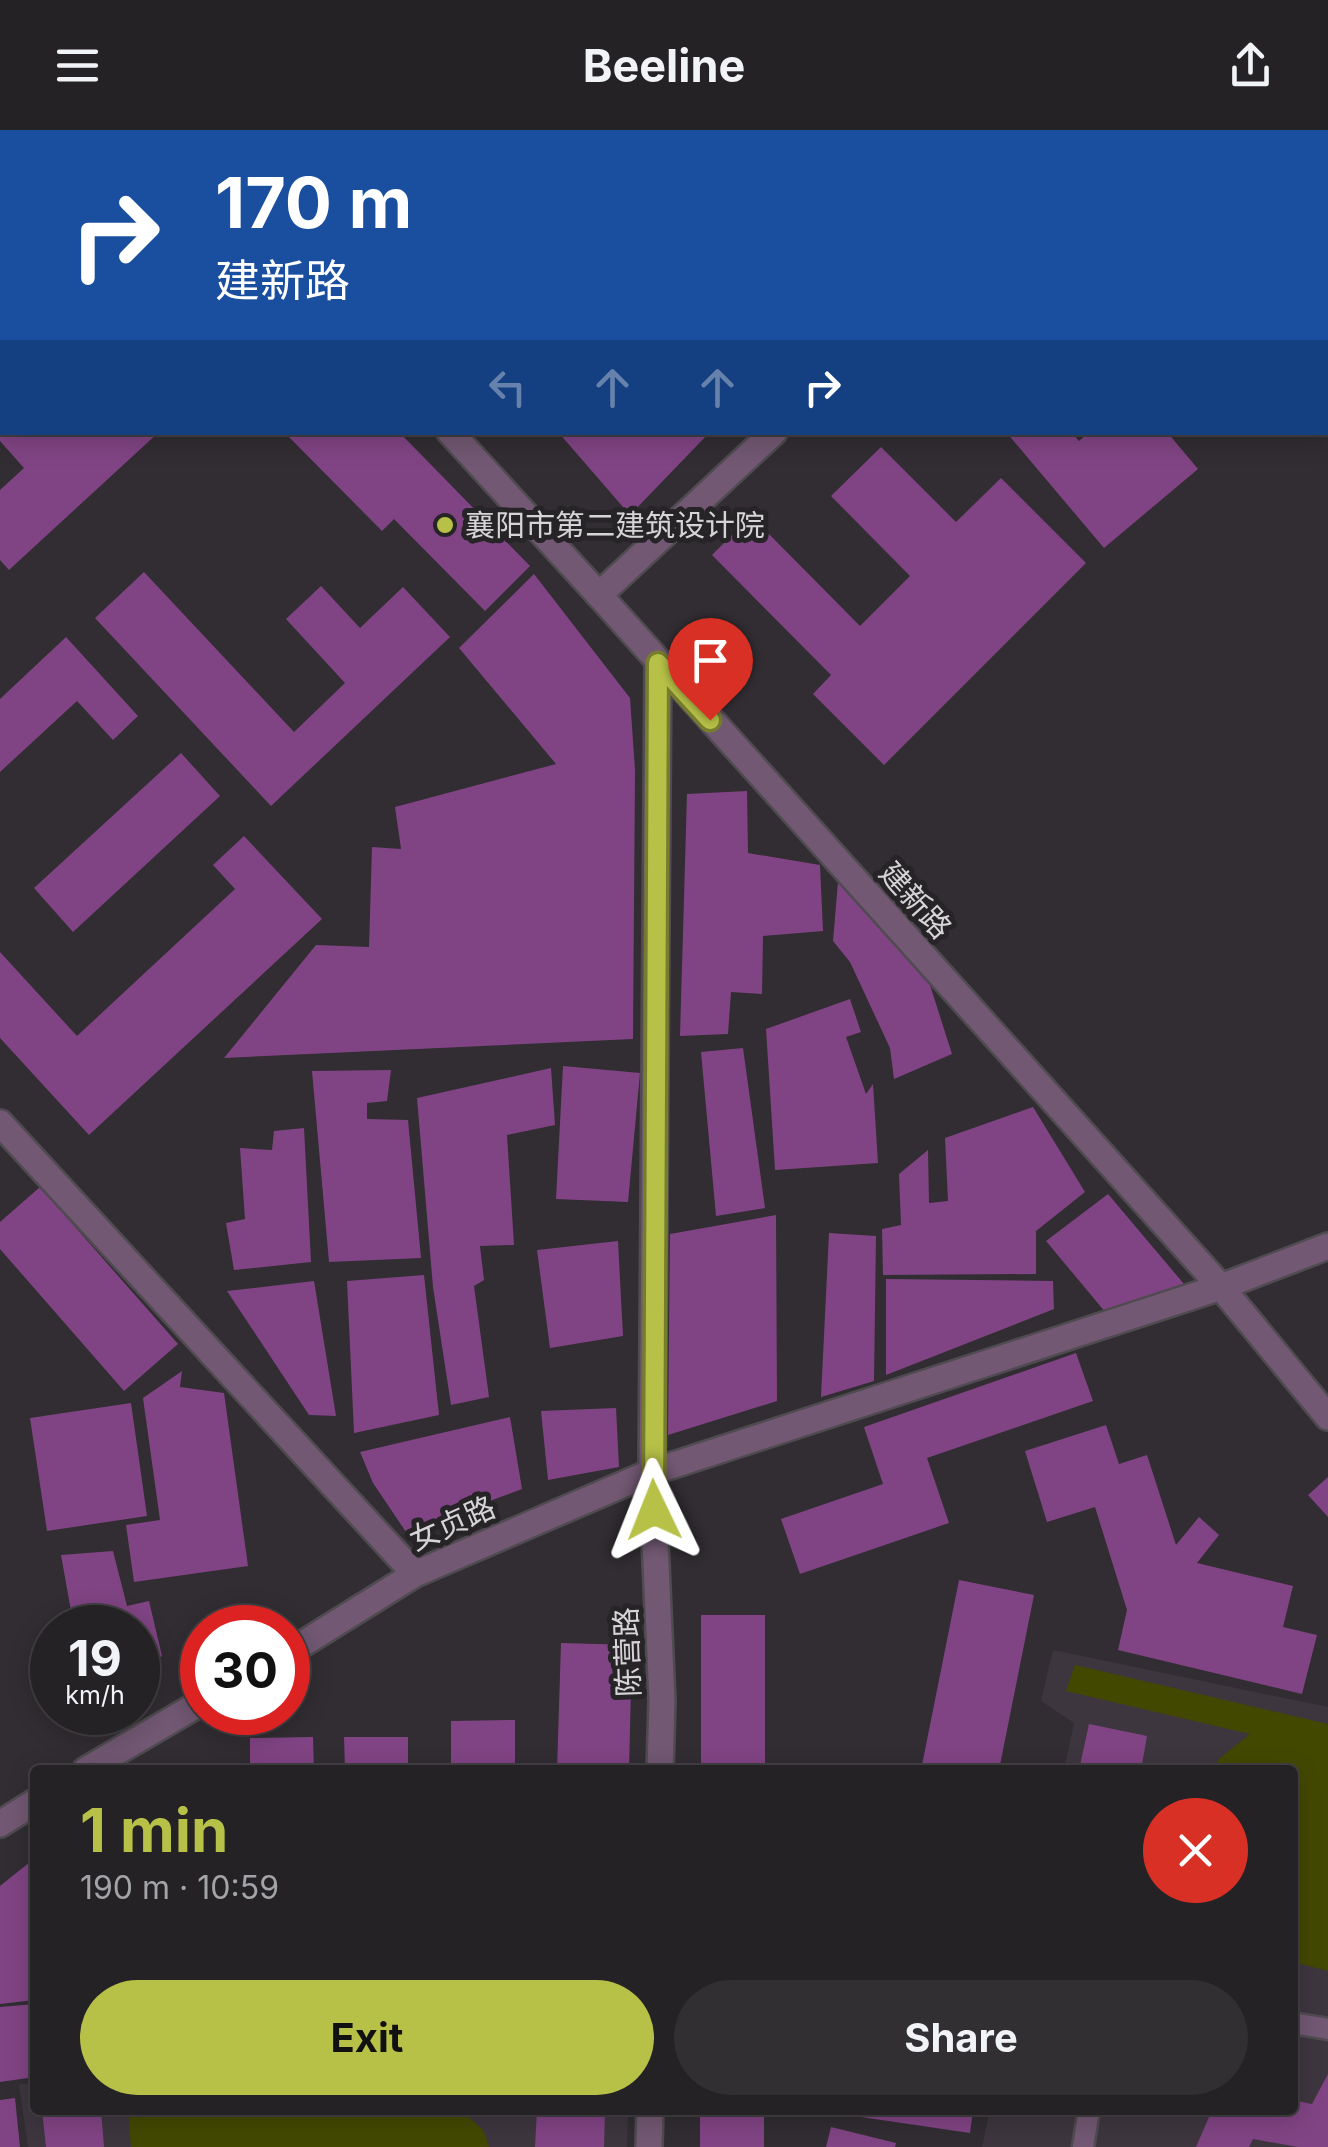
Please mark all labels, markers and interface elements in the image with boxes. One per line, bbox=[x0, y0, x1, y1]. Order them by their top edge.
icon: menu bbox=[50, 38, 105, 93]
text: Beeline bbox=[583, 38, 745, 93]
icon: share bbox=[1223, 38, 1278, 93]
text: 170 m bbox=[215, 160, 412, 245]
icon: right bbox=[50, 170, 180, 300]
text: 建新路 bbox=[215, 253, 350, 308]
icon: left bbox=[480, 360, 535, 415]
icon: ahead bbox=[585, 360, 640, 415]
icon: ahead bbox=[690, 360, 745, 415]
icon: right bbox=[795, 360, 850, 415]
place label: 襄阳市第二建筑设计院 bbox=[465, 507, 765, 543]
marker: 襄阳市第二建筑设计院 bbox=[434, 514, 456, 536]
pin bbox=[668, 618, 753, 721]
icon: arrive bbox=[683, 633, 738, 688]
street label: 建新路 bbox=[873, 855, 959, 945]
position arrow bbox=[602, 1458, 706, 1562]
street label: 女贞路 bbox=[404, 1488, 500, 1558]
speed limit sign: 30 bbox=[180, 1605, 310, 1735]
street label: 陈营路 bbox=[607, 1606, 647, 1698]
text: 19 bbox=[68, 1628, 122, 1688]
text: km/h bbox=[65, 1680, 125, 1710]
text: 1 min bbox=[80, 1794, 228, 1866]
button: close bbox=[1143, 1798, 1248, 1903]
text: 190 m · 10:59 bbox=[80, 1868, 279, 1907]
button: Exit bbox=[80, 1980, 654, 2095]
button: Share bbox=[674, 1980, 1248, 2095]

